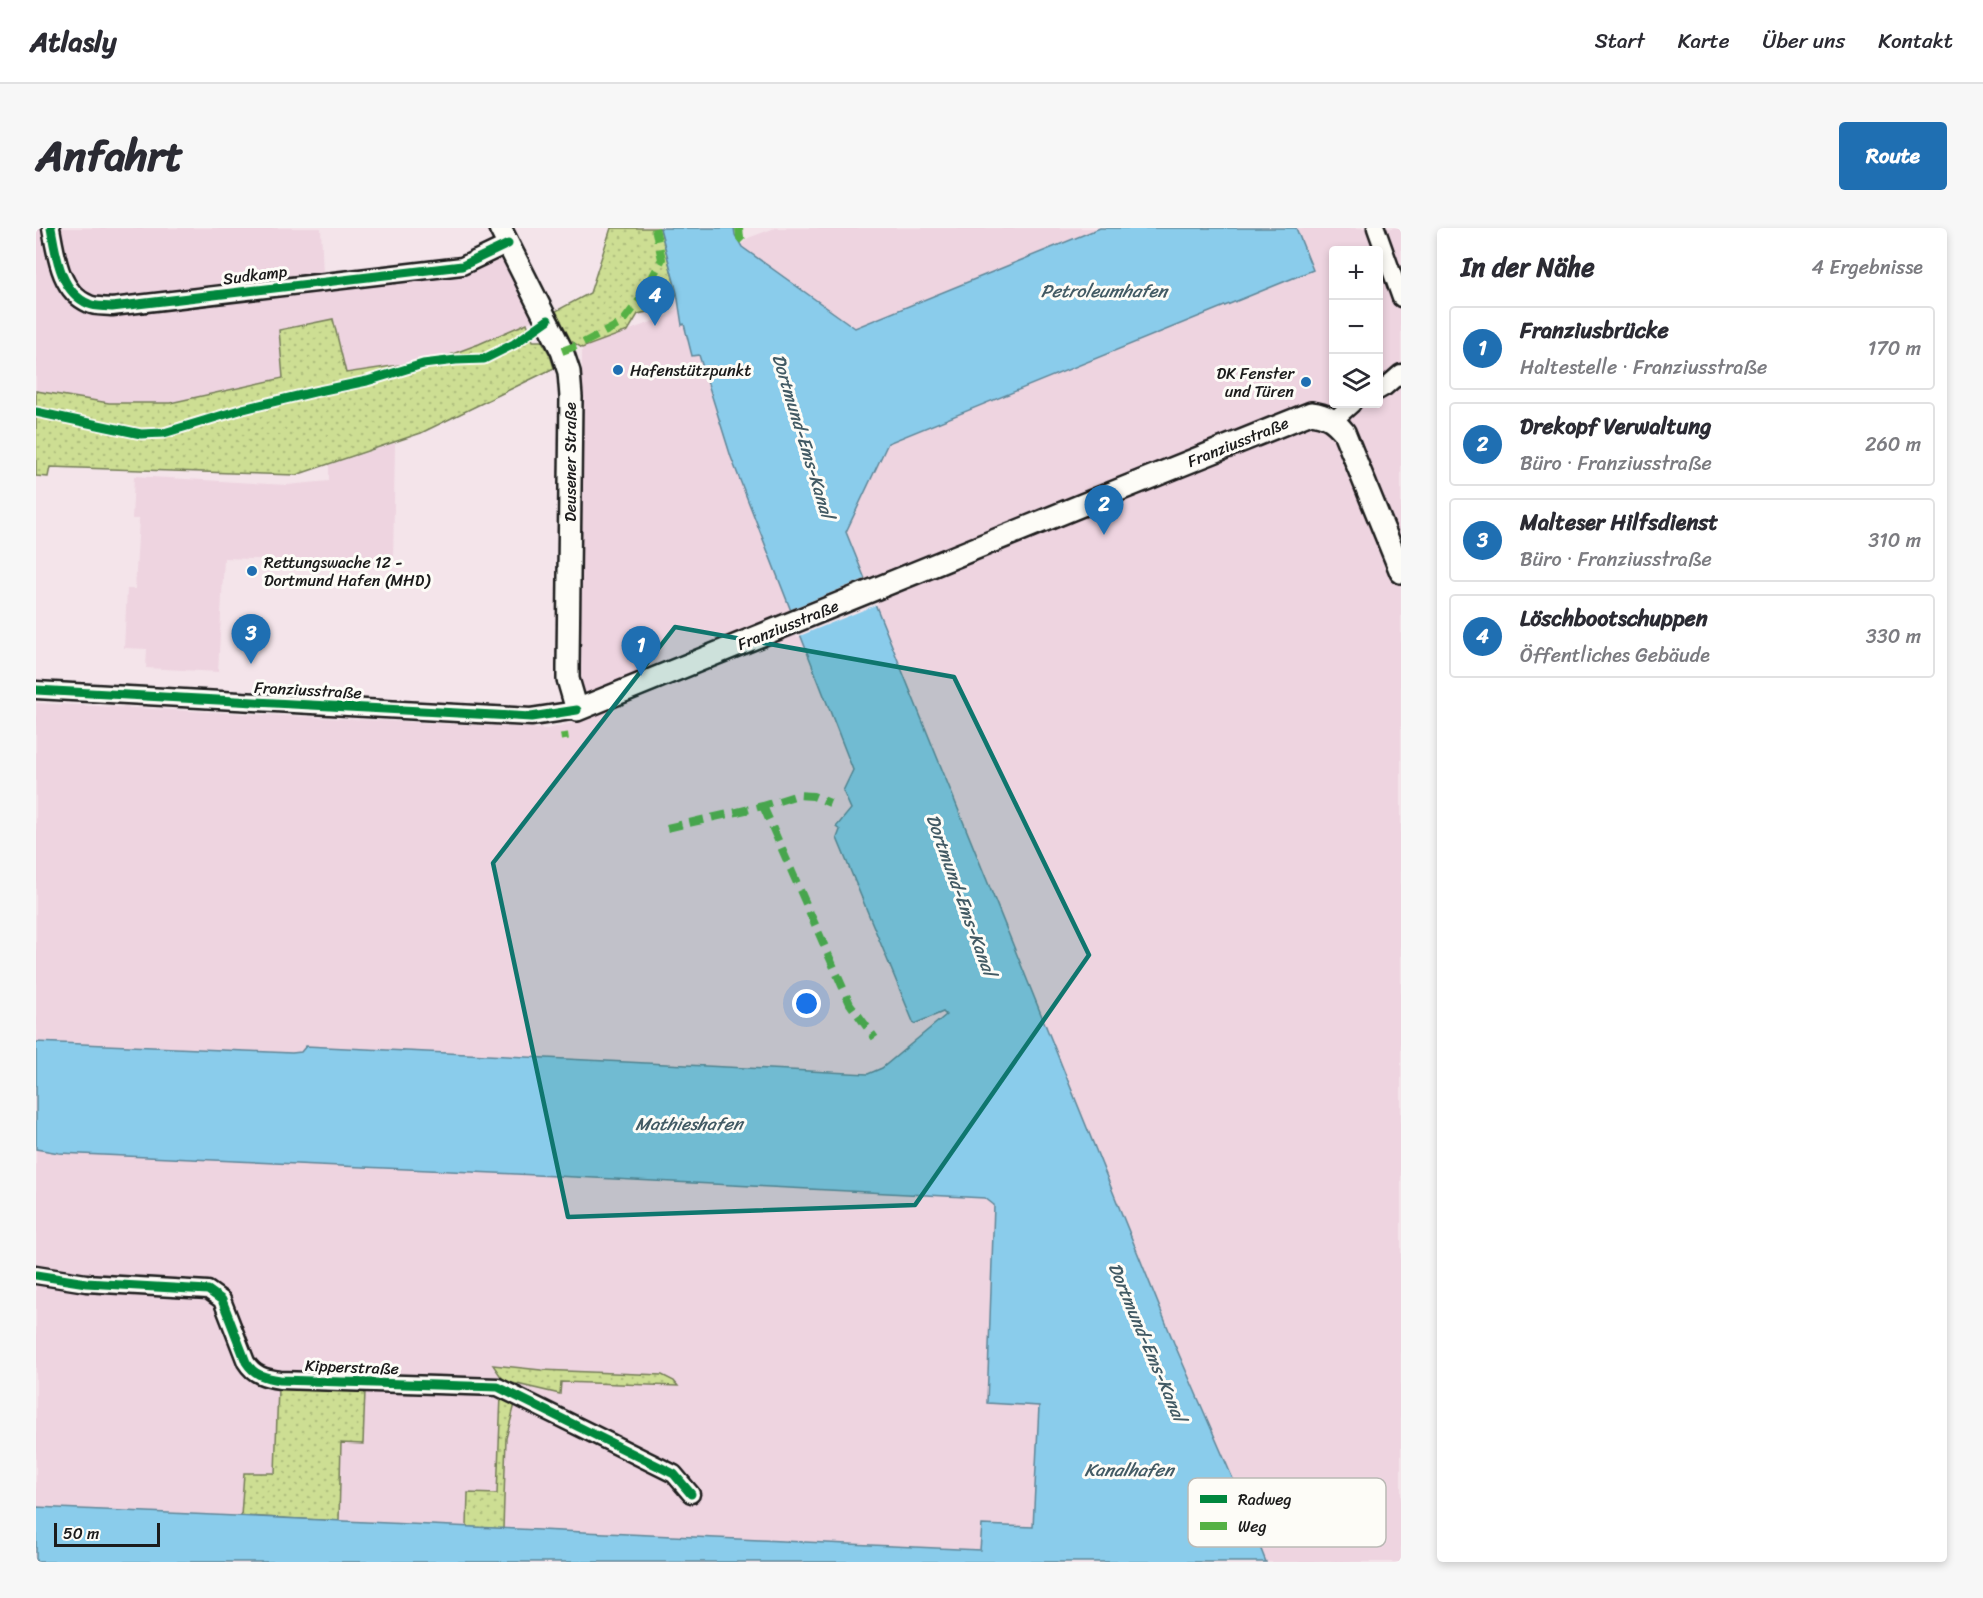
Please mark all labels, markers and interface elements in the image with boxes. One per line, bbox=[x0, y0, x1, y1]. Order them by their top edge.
text: Atlasly bbox=[30, 17, 117, 66]
text: Start bbox=[1595, 22, 1645, 60]
text: Karte bbox=[1678, 22, 1730, 60]
text: Über uns bbox=[1763, 22, 1845, 60]
text: Kontakt bbox=[1878, 22, 1953, 60]
text: Anfahrt bbox=[36, 119, 183, 193]
button: Route bbox=[1839, 122, 1947, 190]
text: In der Nähe bbox=[1461, 244, 1595, 290]
map controls bbox=[1329, 246, 1383, 408]
button: + bbox=[1329, 246, 1383, 300]
text: 4 Ergebnisse bbox=[1812, 250, 1923, 285]
street label: Sudkamp bbox=[221, 257, 289, 293]
water label: Petroleumhafen bbox=[1041, 275, 1170, 307]
pin: 4 bbox=[636, 276, 674, 326]
button: − bbox=[1329, 300, 1383, 354]
text: Franziusbrücke bbox=[1520, 311, 1669, 350]
text: 1 bbox=[1478, 331, 1487, 366]
text: 170 m bbox=[1868, 331, 1921, 366]
water label: Dortmund-Ems-Kanal bbox=[763, 350, 844, 526]
text: Haltestelle · Franziusstraße bbox=[1520, 350, 1767, 385]
button: layers bbox=[1329, 354, 1383, 408]
place label: Hafenstützpunkt bbox=[630, 356, 751, 385]
place label: DK Fenster und Türen bbox=[1216, 359, 1295, 406]
marker: Hafenstützpunkt bbox=[611, 363, 625, 377]
marker: DK Fenster und Türen bbox=[1299, 375, 1313, 389]
street label: Deusener Straße bbox=[556, 402, 585, 522]
text: Drekopf Verwaltung bbox=[1520, 407, 1711, 446]
street label: Franziusstraße bbox=[1183, 408, 1293, 476]
text: 2 bbox=[1477, 427, 1488, 462]
text: 260 m bbox=[1865, 427, 1921, 462]
text: Büro · Franziusstraße bbox=[1520, 446, 1712, 481]
pin: 2 bbox=[1084, 486, 1124, 535]
text: Malteser Hilfsdienst bbox=[1520, 503, 1718, 542]
text: 3 bbox=[1477, 523, 1488, 558]
text: 310 m bbox=[1868, 523, 1921, 558]
text: Büro · Franziusstraße bbox=[1520, 542, 1712, 577]
place label: Rettungswache 12 - Dortmund Hafen (MHD) bbox=[264, 548, 431, 595]
marker: Rettungswache 12 - Dortmund Hafen (MHD) bbox=[245, 564, 259, 578]
street label: Franziusstraße bbox=[733, 591, 843, 659]
text: Löschbootschuppen bbox=[1520, 599, 1708, 638]
pin: 3 bbox=[232, 614, 270, 664]
text: 4 bbox=[1476, 619, 1489, 654]
text: 330 m bbox=[1866, 619, 1921, 654]
pin: 1 bbox=[622, 626, 660, 676]
text: Öffentliches Gebäude bbox=[1520, 638, 1710, 673]
street label: Franziusstraße bbox=[254, 673, 362, 707]
water label: Dortmund-Ems-Kanal bbox=[917, 809, 1007, 984]
your location bbox=[792, 989, 821, 1018]
water label: Mathieshafen bbox=[635, 1108, 745, 1140]
water label: Dortmund-Ems-Kanal bbox=[1099, 1257, 1197, 1430]
street label: Kipperstraße bbox=[304, 1351, 400, 1383]
water label: Kanalhafen bbox=[1084, 1454, 1176, 1486]
legend bbox=[1188, 1478, 1386, 1547]
text: Radweg bbox=[1238, 1485, 1292, 1514]
text: Weg bbox=[1238, 1512, 1267, 1541]
text: 50 m bbox=[63, 1519, 99, 1548]
scale bar bbox=[54, 1520, 160, 1548]

